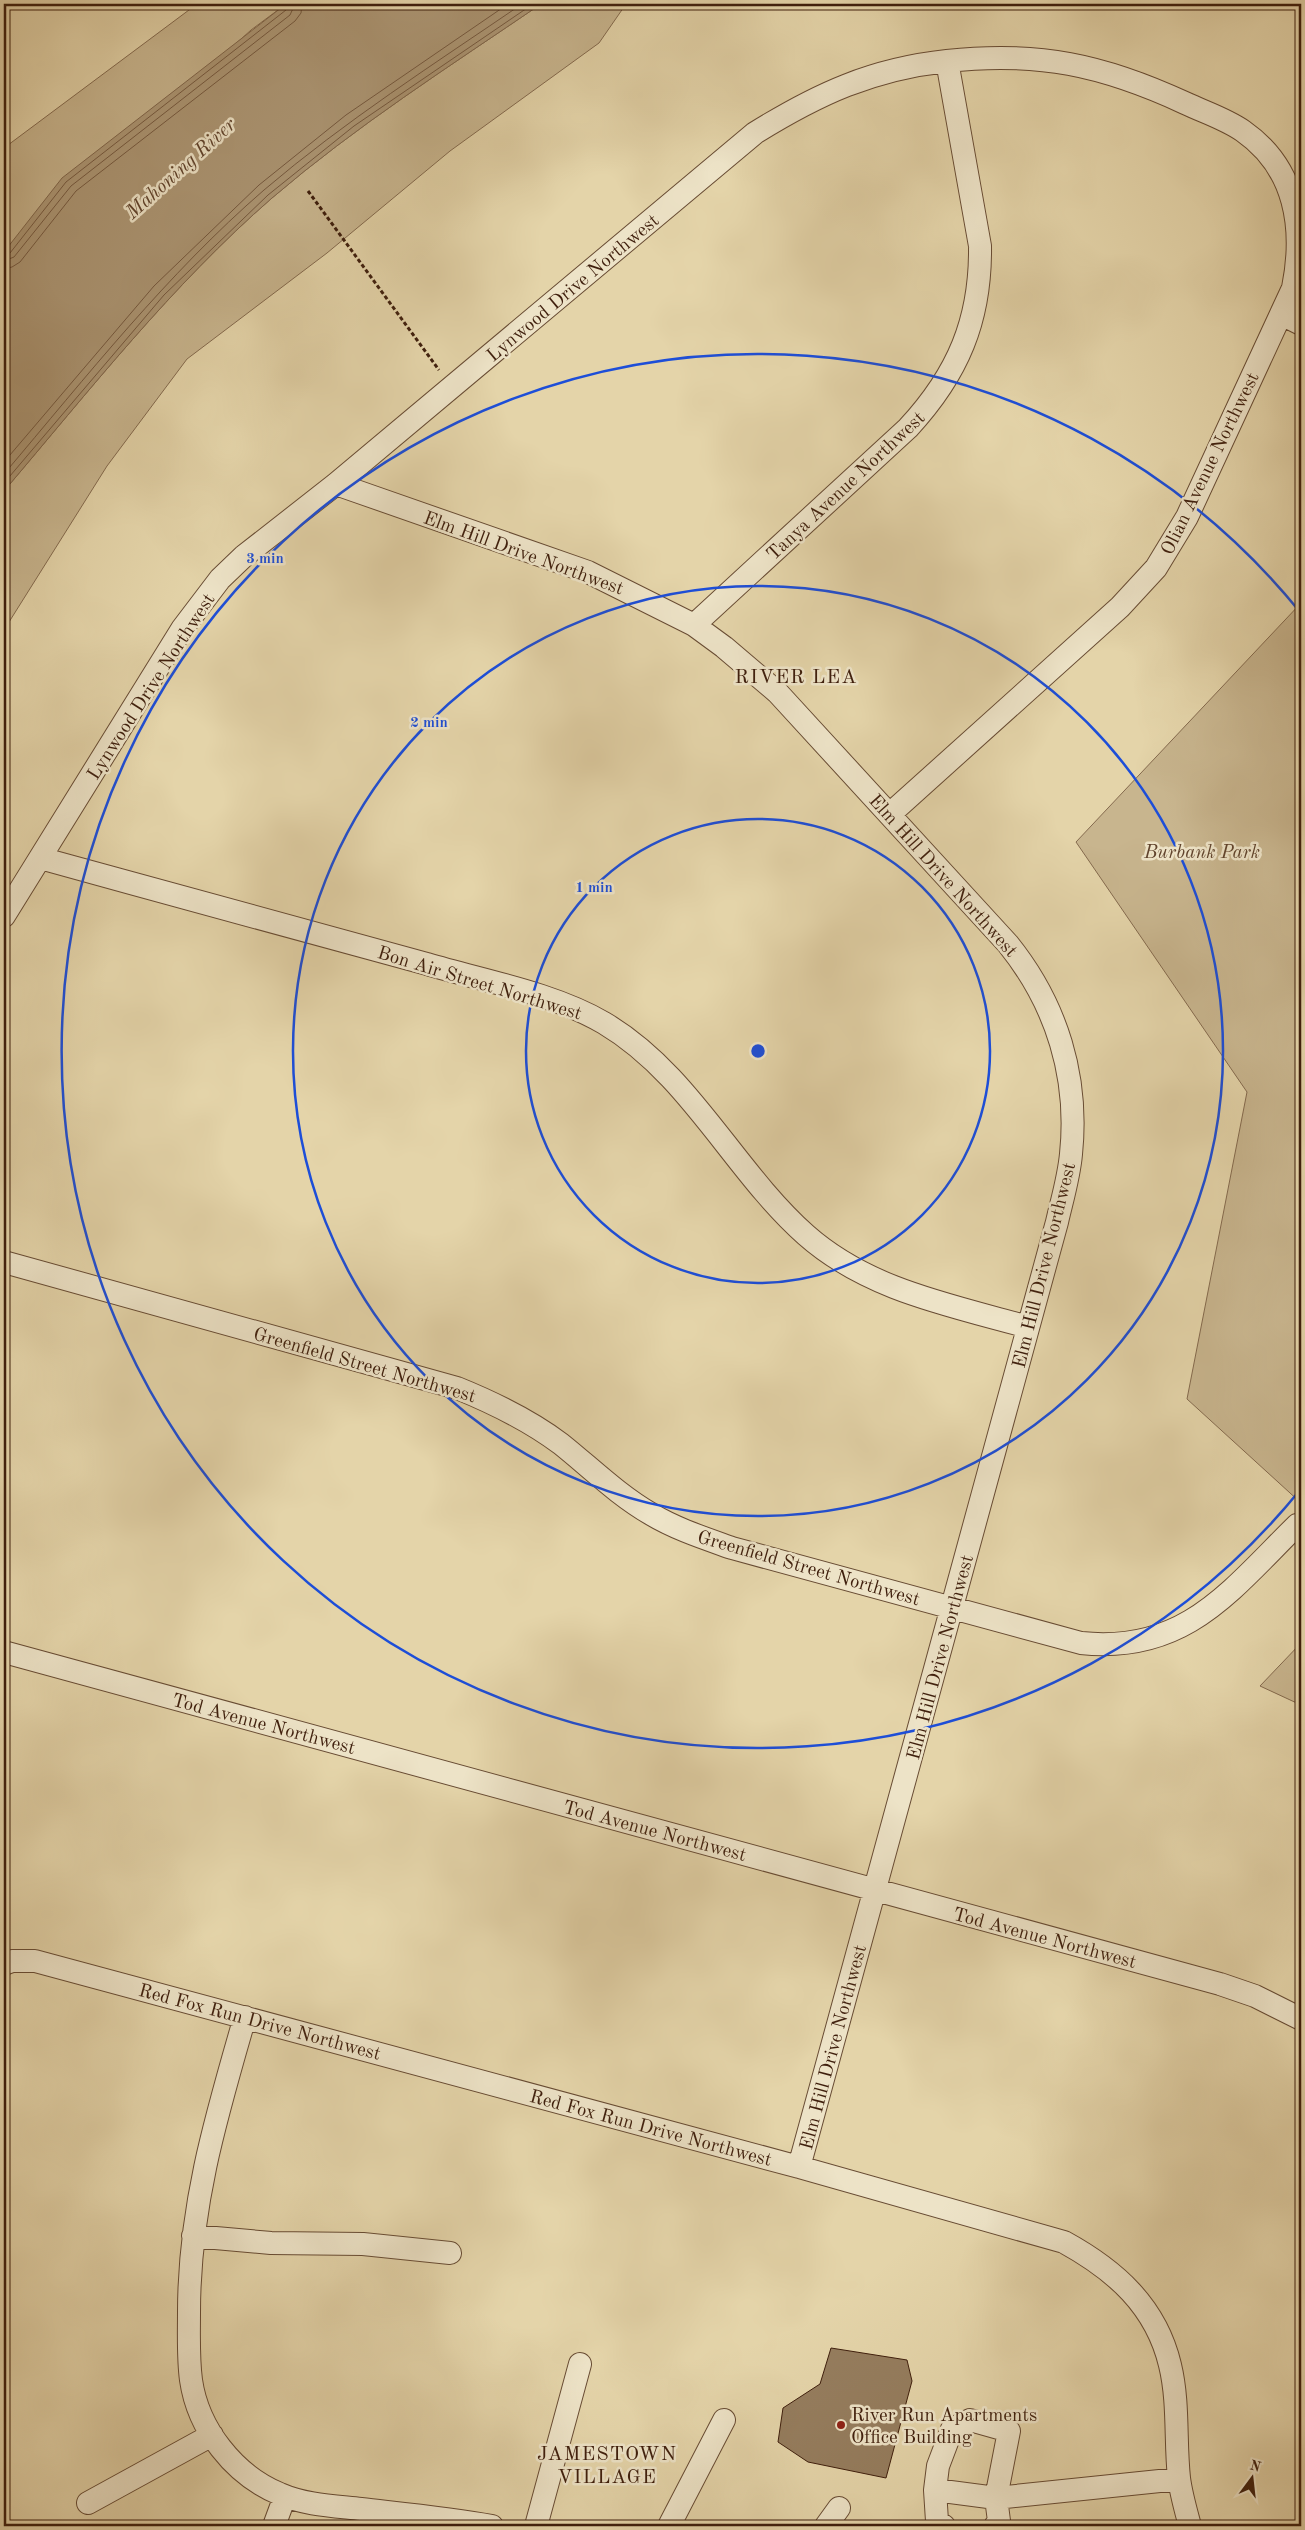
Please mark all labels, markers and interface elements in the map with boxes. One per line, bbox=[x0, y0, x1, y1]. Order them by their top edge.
water label: Mahoning River bbox=[122, 115, 240, 224]
street label: Lynwood Drive Northwest bbox=[484, 211, 663, 366]
street label: Olian Avenue Northwest bbox=[1159, 370, 1264, 558]
street label: Tanya Avenue Northwest bbox=[764, 409, 929, 565]
street label: Elm Hill Drive Northwest bbox=[420, 509, 626, 599]
text: 3 min bbox=[246, 552, 284, 567]
street label: Lynwood Drive Northwest bbox=[85, 591, 219, 784]
district label: RIVER LEA bbox=[735, 668, 857, 688]
text: 2 min bbox=[410, 716, 448, 731]
street label: Elm Hill Drive Northwest bbox=[864, 792, 1020, 962]
park label: Burbank Park bbox=[1143, 844, 1260, 863]
text: 1 min bbox=[575, 881, 613, 896]
street label: Bon Air Street Northwest bbox=[375, 944, 584, 1025]
centre of rings bbox=[749, 1042, 767, 1060]
street label: Elm Hill Drive Northwest bbox=[1011, 1161, 1080, 1371]
street label: Greenfield Street Northwest bbox=[251, 1326, 478, 1407]
street label: Greenfield Street Northwest bbox=[695, 1529, 922, 1610]
street label: Elm Hill Drive Northwest bbox=[905, 1553, 978, 1762]
street label: Tod Avenue Northwest bbox=[170, 1692, 357, 1759]
street label: Tod Avenue Northwest bbox=[561, 1799, 748, 1866]
street label: Tod Avenue Northwest bbox=[951, 1906, 1138, 1973]
street label: Elm Hill Drive Northwest bbox=[798, 1943, 871, 2152]
street label: Red Fox Run Drive Northwest bbox=[136, 1982, 382, 2065]
street label: Red Fox Run Drive Northwest bbox=[527, 2088, 773, 2171]
place label: River Run Apartments Office Building bbox=[851, 2407, 1037, 2448]
marker: River Run Apartments Office Building bbox=[835, 2419, 847, 2431]
district label: JAMESTOWN VILLAGE bbox=[537, 2445, 677, 2488]
north arrow bbox=[1228, 2452, 1278, 2502]
text: N bbox=[1248, 2458, 1262, 2475]

